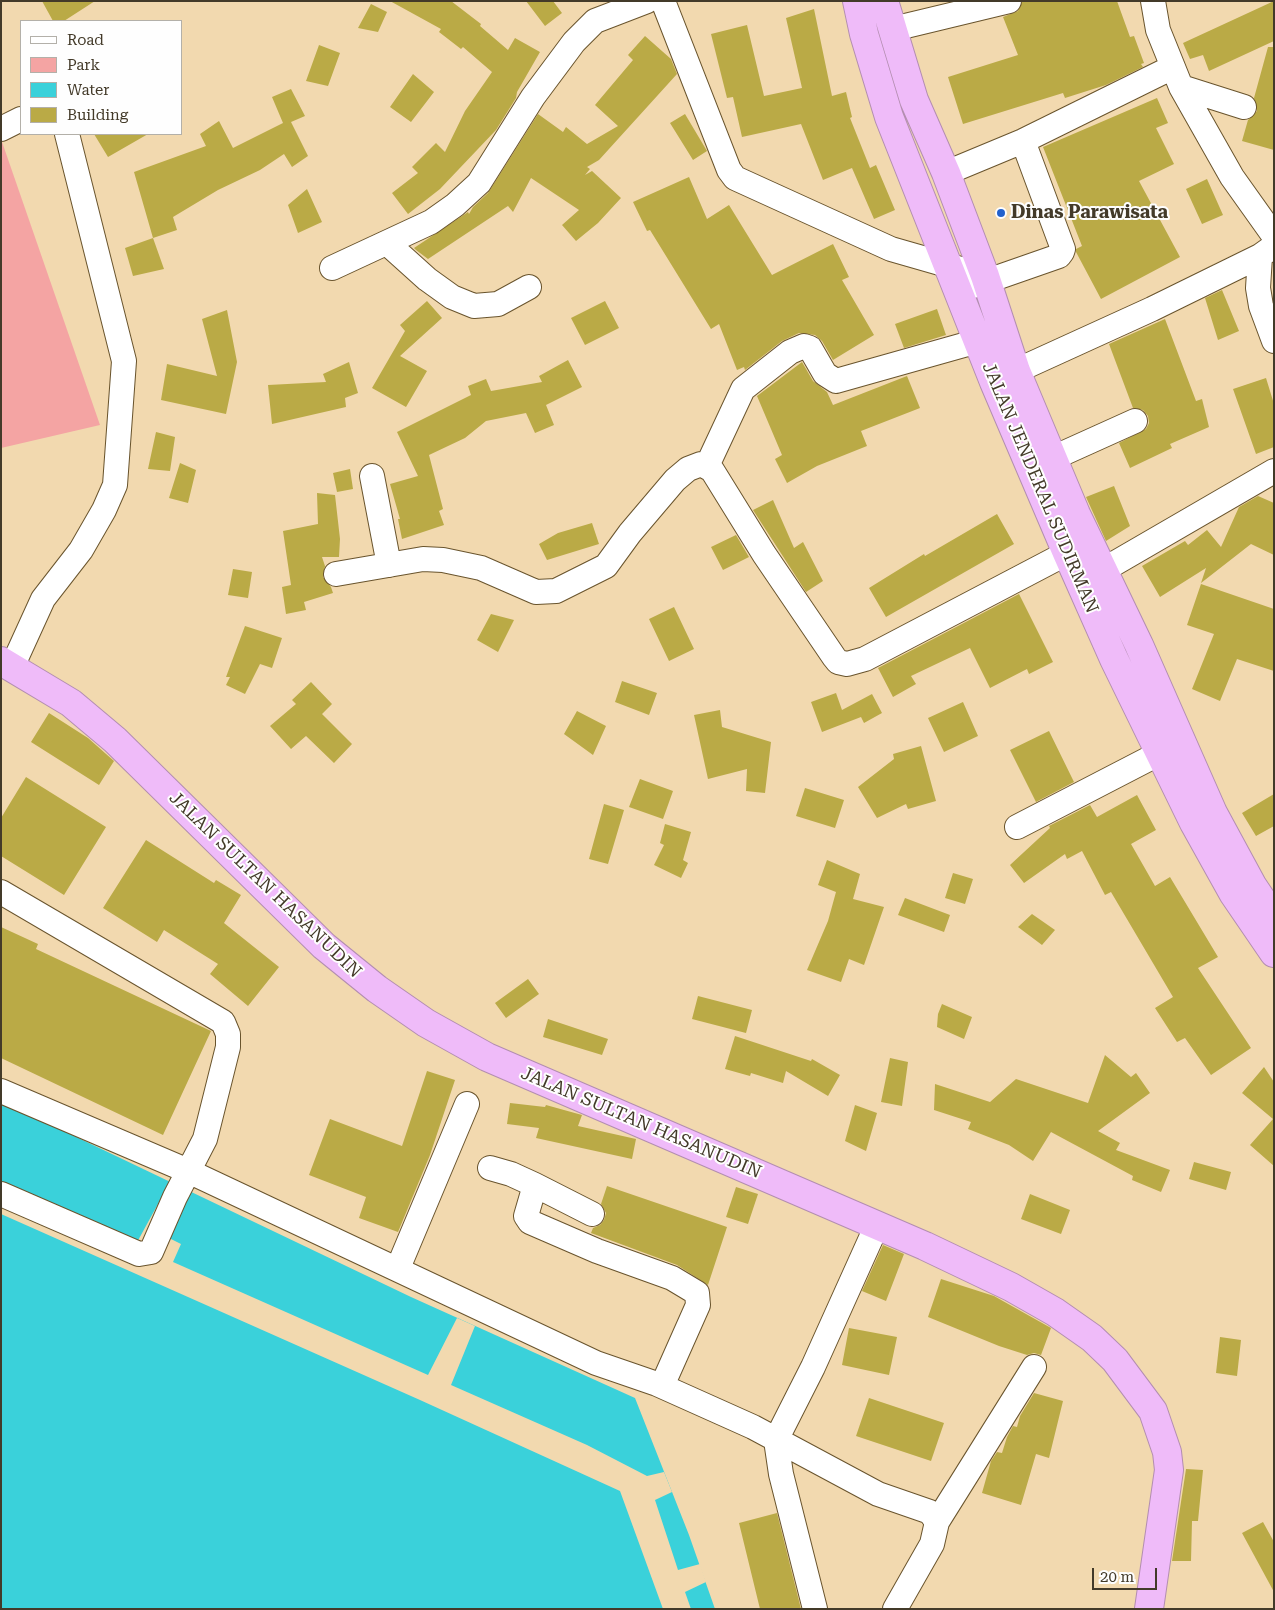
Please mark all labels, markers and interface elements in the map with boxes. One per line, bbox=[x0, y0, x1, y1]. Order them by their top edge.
legend bbox=[20, 20, 182, 135]
text: Road bbox=[67, 31, 104, 49]
text: Park bbox=[67, 56, 100, 74]
text: Water bbox=[67, 81, 109, 99]
text: Building bbox=[67, 106, 128, 124]
place label: Dinas Parawisata bbox=[1011, 202, 1168, 224]
marker: Dinas Parawisata bbox=[995, 207, 1007, 219]
street label: JALAN JENDERAL SUDIRMAN bbox=[977, 359, 1103, 617]
street label: JALAN SULTAN HASANUDIN bbox=[164, 787, 366, 983]
street label: JALAN SULTAN HASANUDIN bbox=[517, 1062, 765, 1184]
scale bar bbox=[1095, 1558, 1160, 1590]
text: 20 m bbox=[1100, 1568, 1134, 1586]

